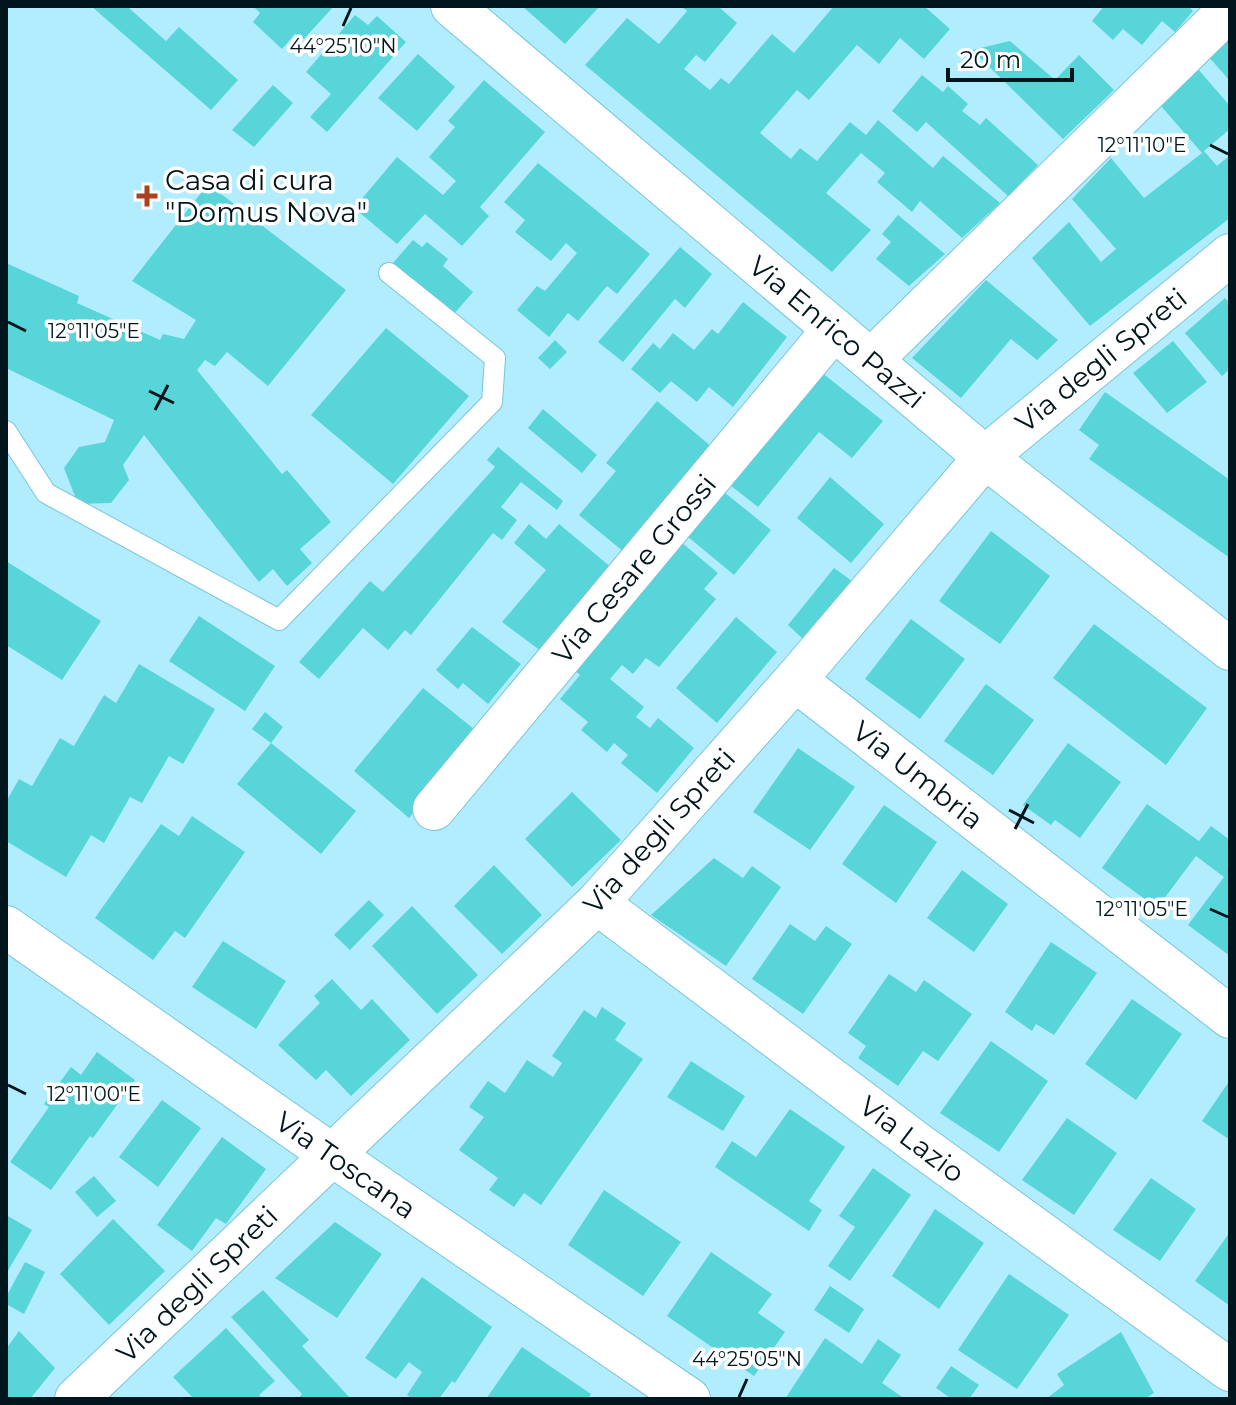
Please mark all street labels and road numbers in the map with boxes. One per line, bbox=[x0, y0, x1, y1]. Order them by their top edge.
street label: Via Enrico Pazzi bbox=[742, 248, 932, 416]
street label: Via degli Spreti bbox=[1008, 280, 1194, 440]
street label: Via Cesare Grossi bbox=[545, 467, 723, 671]
street label: Via Umbria bbox=[846, 713, 990, 837]
street label: Via degli Spreti bbox=[576, 741, 742, 921]
street label: Via Lazio bbox=[853, 1088, 971, 1190]
street label: Via Toscana bbox=[269, 1104, 423, 1226]
street label: Via degli Spreti bbox=[109, 1199, 285, 1369]

